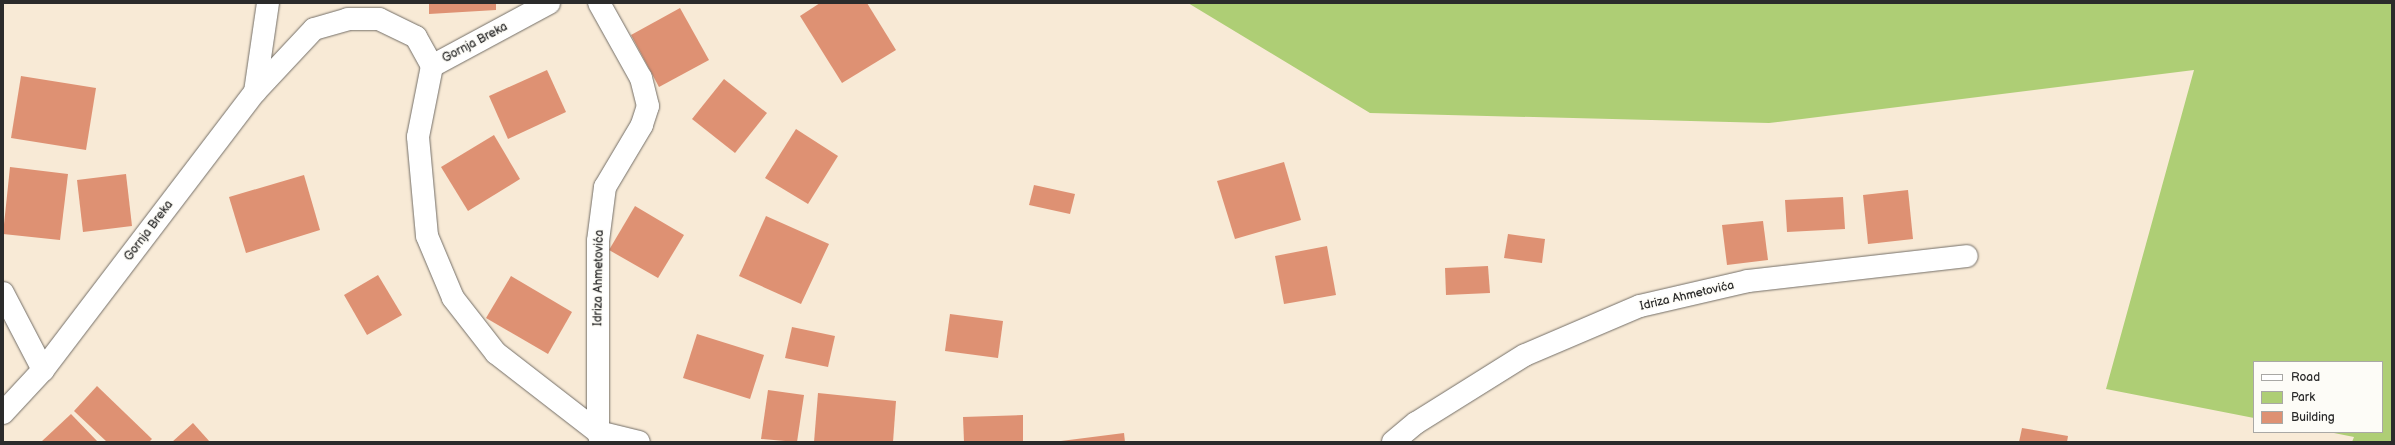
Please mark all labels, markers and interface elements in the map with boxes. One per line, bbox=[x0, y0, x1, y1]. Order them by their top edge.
street label: Gornja Breka bbox=[440, 20, 510, 66]
street label: Gornja Breka bbox=[122, 198, 176, 264]
street label: Idriza Ahmetovića bbox=[591, 230, 607, 326]
street label: Idriza Ahmetovića bbox=[1638, 278, 1736, 314]
legend bbox=[2253, 361, 2383, 433]
text: Road bbox=[2291, 370, 2320, 385]
text: Park bbox=[2291, 390, 2315, 405]
text: Building bbox=[2291, 410, 2335, 425]

